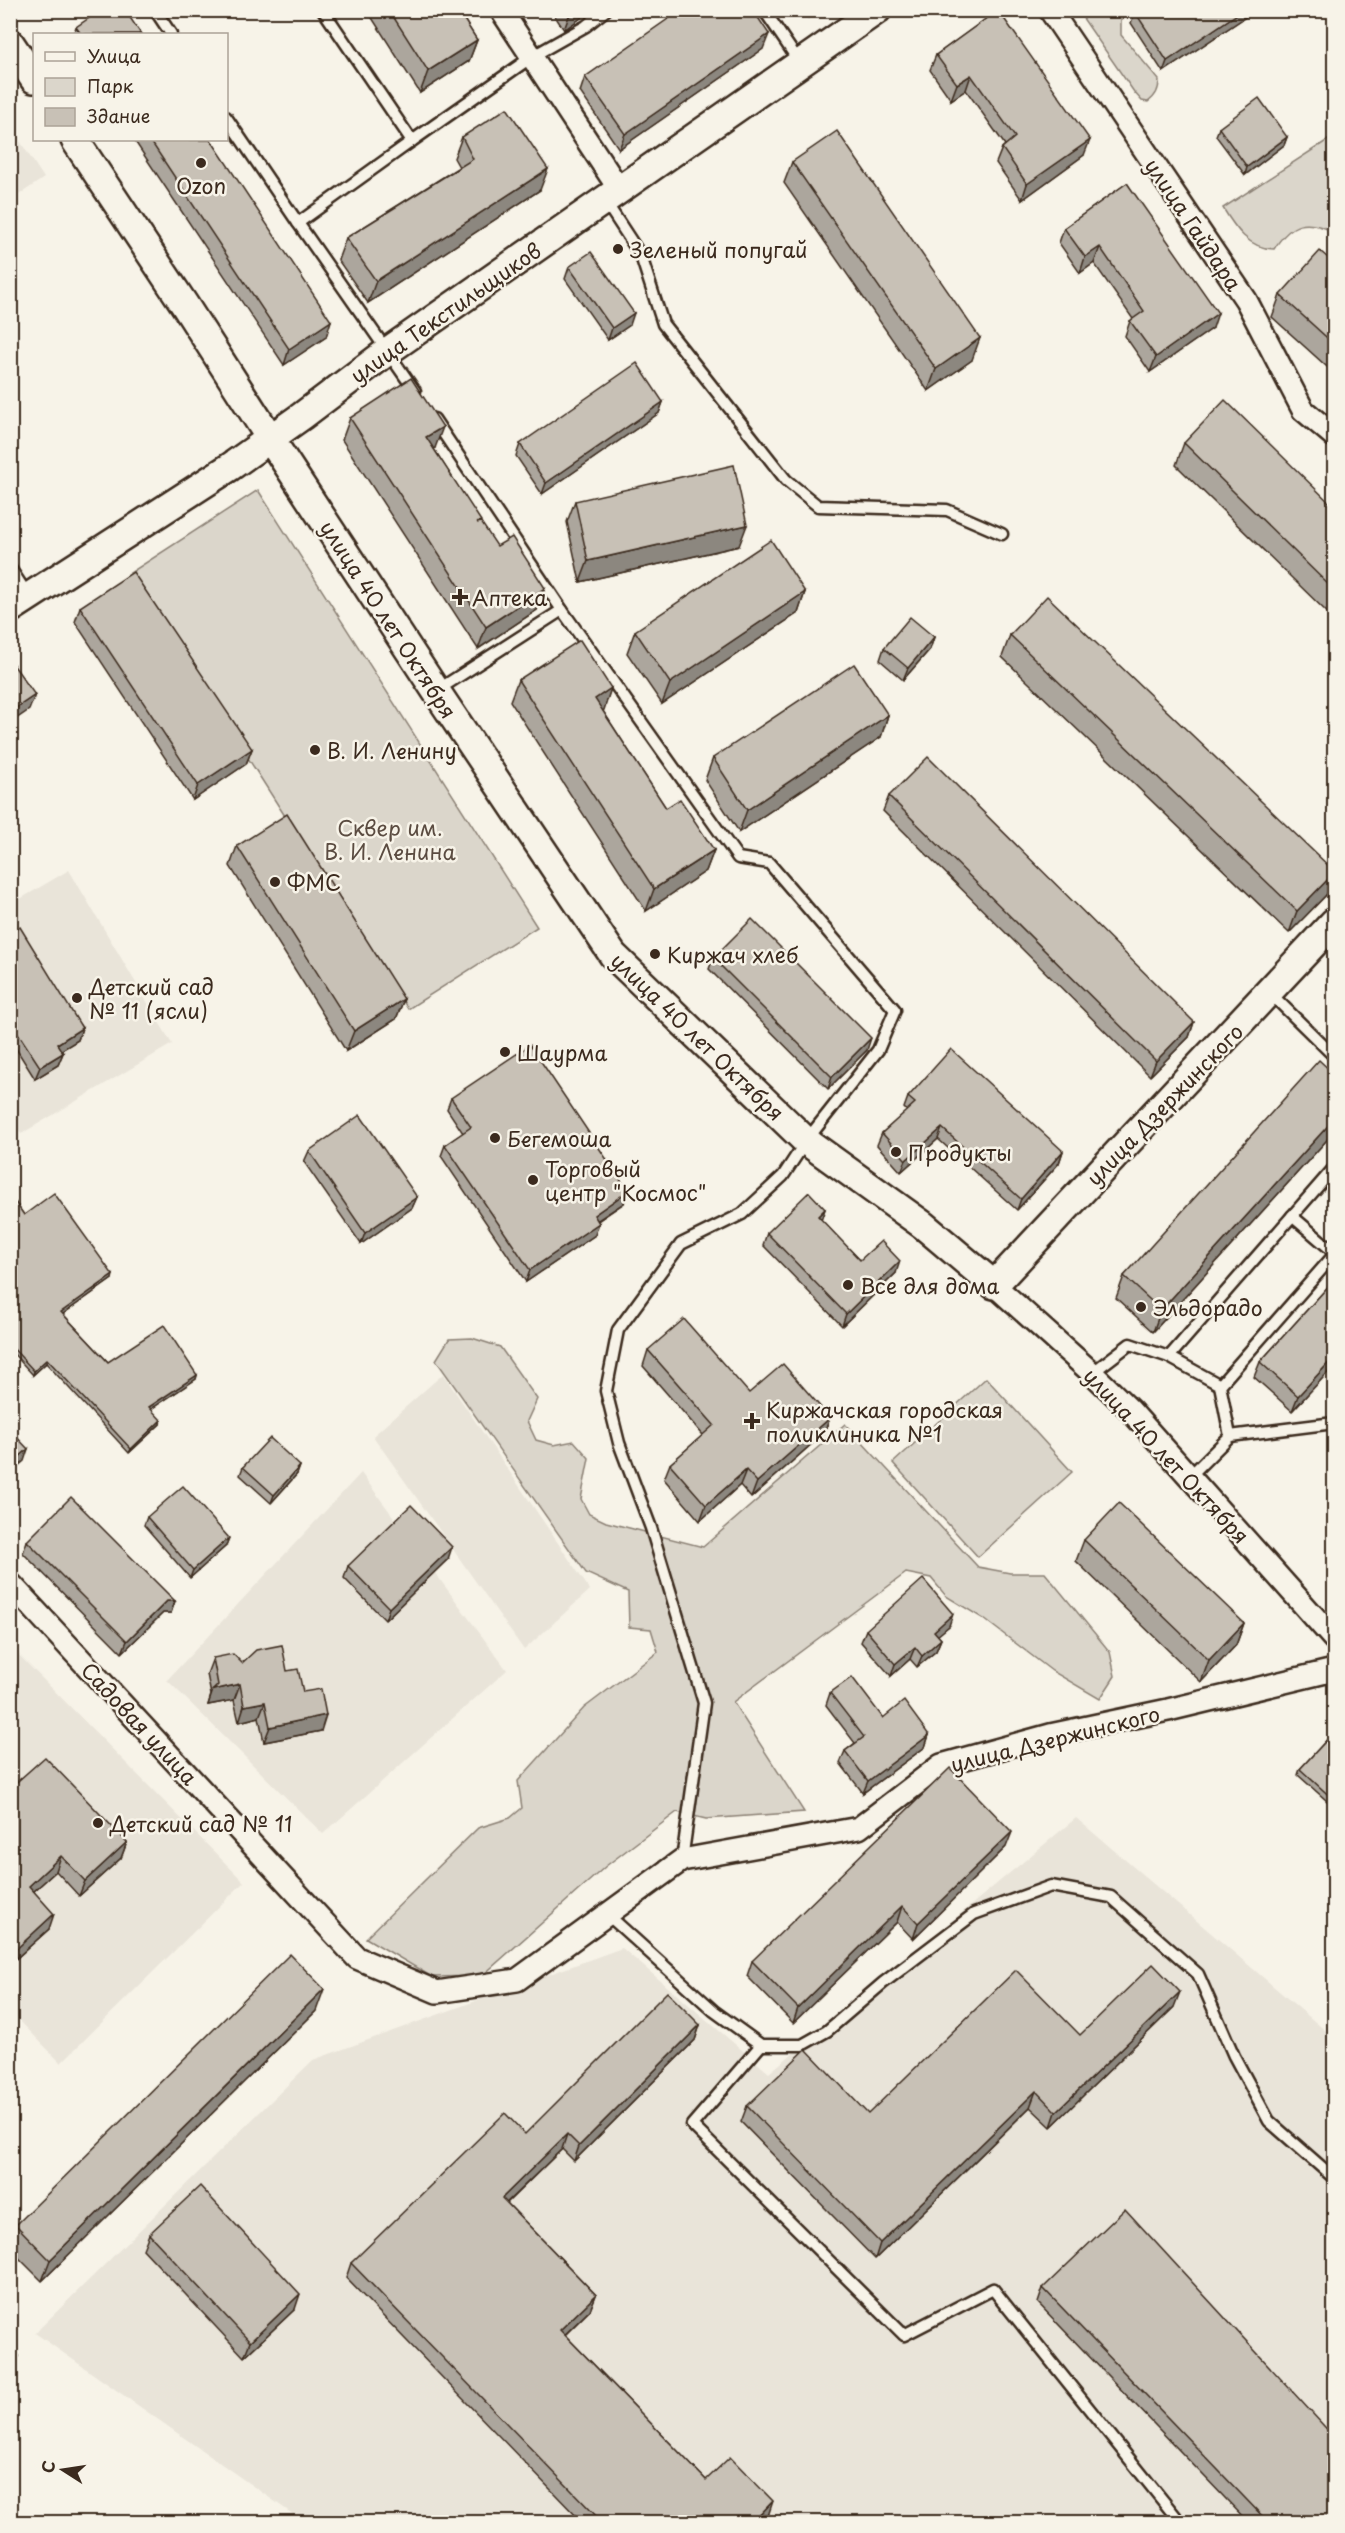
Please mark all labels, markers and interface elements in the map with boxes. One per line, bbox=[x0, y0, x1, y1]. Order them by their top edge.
legend bbox=[33, 33, 228, 141]
text: Улица bbox=[87, 42, 141, 69]
text: Парк bbox=[87, 72, 134, 99]
text: Здание bbox=[87, 102, 150, 129]
street label: улица Гайдара bbox=[1138, 151, 1251, 298]
marker: Ozon bbox=[194, 156, 208, 170]
place label: Ozon bbox=[176, 169, 226, 201]
place label: Зеленый попугай bbox=[630, 233, 808, 265]
street label: улица Текстильщиков bbox=[343, 234, 547, 390]
marker: Зеленый попугай bbox=[611, 242, 625, 256]
street label: улица 40 лет Октября bbox=[313, 514, 465, 724]
place label: Аптека bbox=[472, 581, 547, 613]
marker: Аптека bbox=[453, 590, 467, 604]
place label: В. И. Ленину bbox=[327, 734, 457, 766]
marker: В. И. Ленину bbox=[308, 743, 322, 757]
park label: Сквер им. В. И. Ленина bbox=[324, 811, 456, 867]
place label: ФМС bbox=[287, 866, 341, 898]
marker: ФМС bbox=[268, 875, 282, 889]
place label: Киржач хлеб bbox=[667, 938, 798, 970]
street label: улица 40 лет Октября bbox=[604, 944, 792, 1128]
marker: Киржач хлеб bbox=[648, 947, 662, 961]
place label: Детский сад № 11 (ясли) bbox=[88, 970, 214, 1026]
marker: Детский сад № 11 (ясли) bbox=[70, 991, 84, 1005]
street label: улица Дзержинского bbox=[1078, 1016, 1250, 1192]
place label: Шаурма bbox=[517, 1036, 608, 1068]
marker: Шаурма bbox=[498, 1045, 512, 1059]
place label: Бегемоша bbox=[507, 1122, 612, 1154]
marker: Бегемоша bbox=[488, 1131, 502, 1145]
place label: Продукты bbox=[908, 1136, 1012, 1168]
marker: Продукты bbox=[889, 1145, 903, 1159]
place label: Торговый центр "Космос" bbox=[545, 1152, 706, 1208]
marker: Торговый центр "Космос" bbox=[526, 1173, 540, 1187]
place label: Все для дома bbox=[860, 1269, 999, 1301]
marker: Все для дома bbox=[841, 1278, 855, 1292]
place label: Эльдорадо bbox=[1153, 1291, 1263, 1323]
marker: Эльдорадо bbox=[1134, 1300, 1148, 1314]
street label: улица 40 лет Октября bbox=[1077, 1360, 1257, 1550]
place label: Киржачская городская поликлиника №1 bbox=[766, 1393, 1003, 1449]
marker: Киржачская городская поликлиника №1 bbox=[743, 1412, 761, 1430]
street label: Садовая улица bbox=[74, 1654, 206, 1792]
street label: улица Дзержинского bbox=[947, 1696, 1163, 1780]
place label: Детский сад № 11 bbox=[109, 1807, 292, 1839]
marker: Детский сад № 11 bbox=[91, 1816, 105, 1830]
north arrow bbox=[33, 2440, 93, 2500]
text: С bbox=[34, 2458, 60, 2475]

